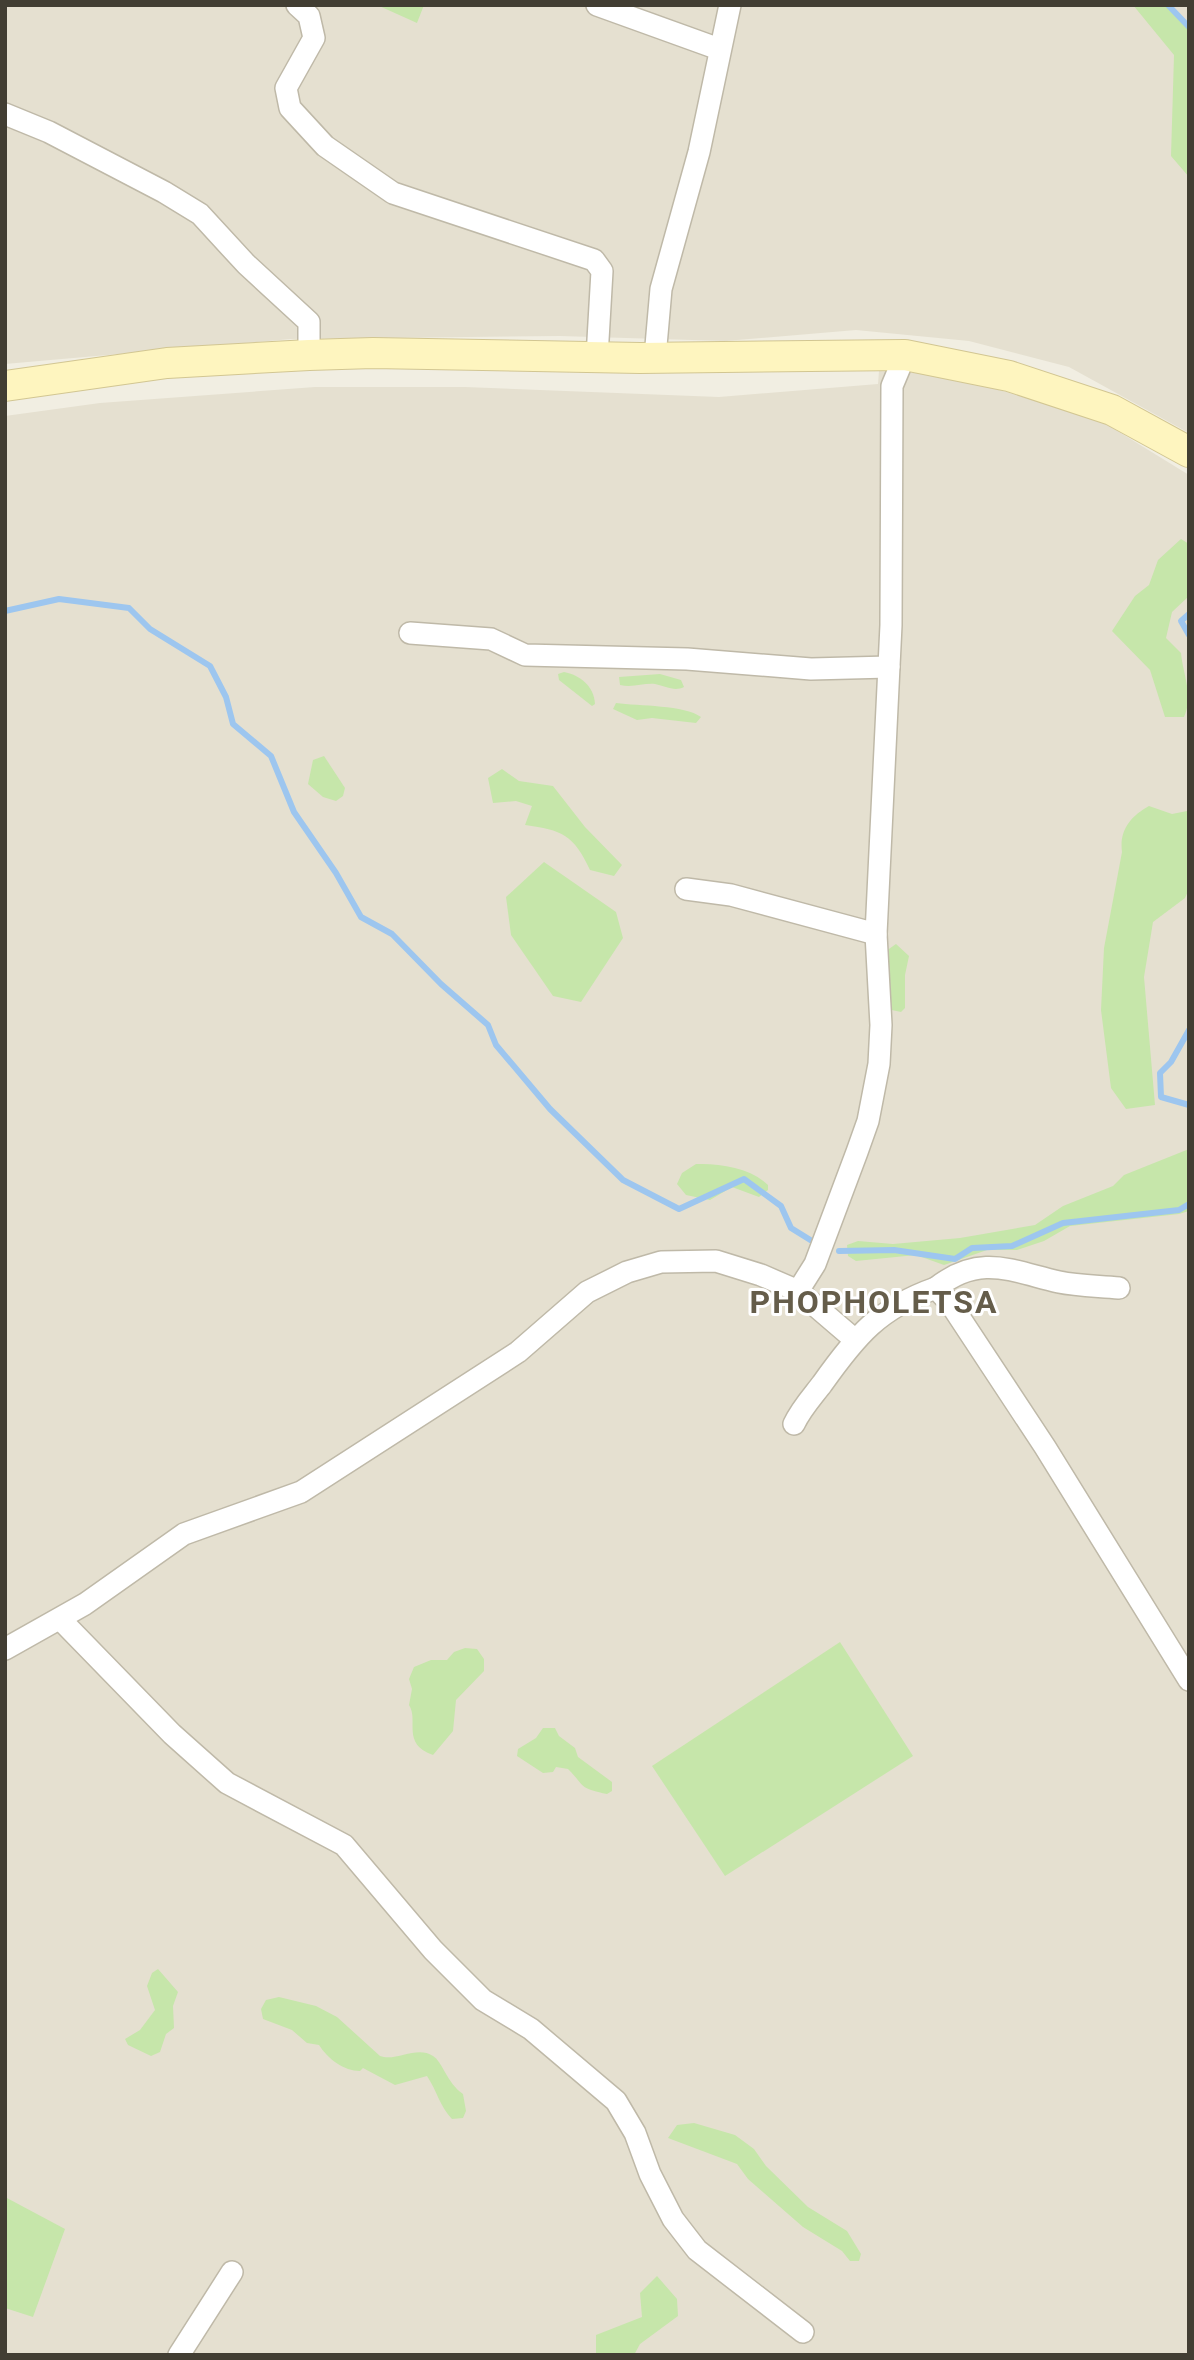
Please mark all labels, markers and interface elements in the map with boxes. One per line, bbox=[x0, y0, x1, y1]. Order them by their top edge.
district label: PHOPHOLETSA bbox=[750, 1283, 998, 1321]

